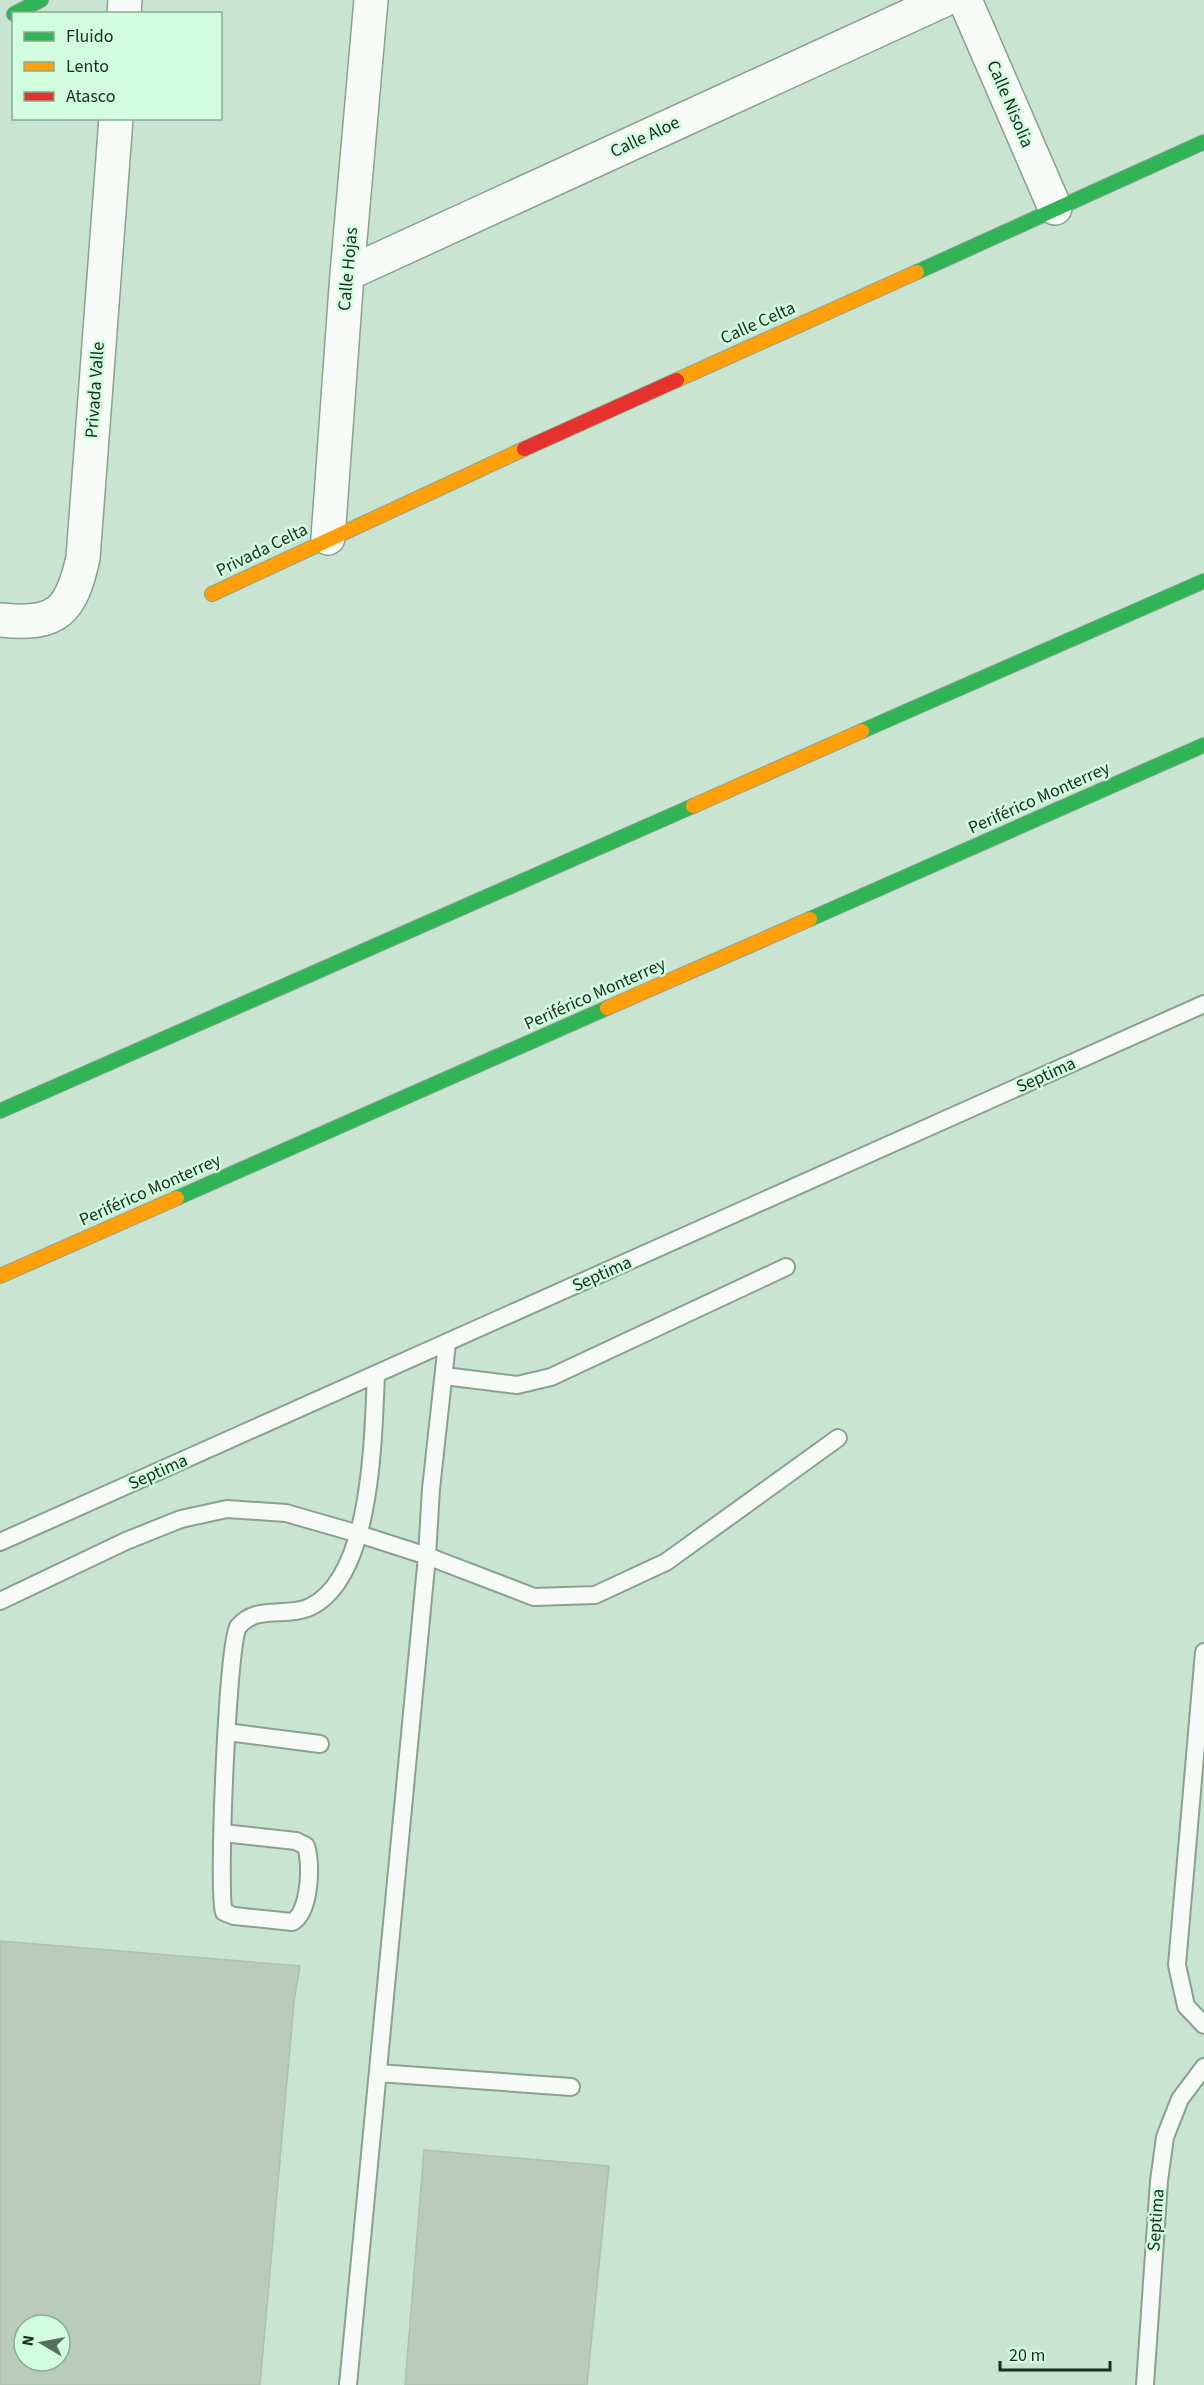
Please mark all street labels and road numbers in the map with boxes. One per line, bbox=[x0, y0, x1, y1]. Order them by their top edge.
street label: Calle Nisolia bbox=[980, 57, 1040, 151]
street label: Calle Aloe bbox=[606, 110, 684, 164]
street label: Calle Hojas bbox=[332, 226, 364, 312]
street label: Calle Celta bbox=[717, 295, 799, 351]
street label: Privada Valle bbox=[79, 341, 111, 439]
street label: Privada Celta bbox=[212, 517, 312, 583]
street label: Periférico Monterrey bbox=[964, 755, 1114, 840]
street label: Periférico Monterrey bbox=[520, 951, 670, 1036]
street label: Septima bbox=[1012, 1051, 1080, 1099]
street label: Periférico Monterrey bbox=[75, 1147, 225, 1232]
street label: Septima bbox=[568, 1250, 636, 1298]
street label: Septima bbox=[124, 1448, 192, 1496]
street label: Septima bbox=[1141, 2188, 1171, 2252]

